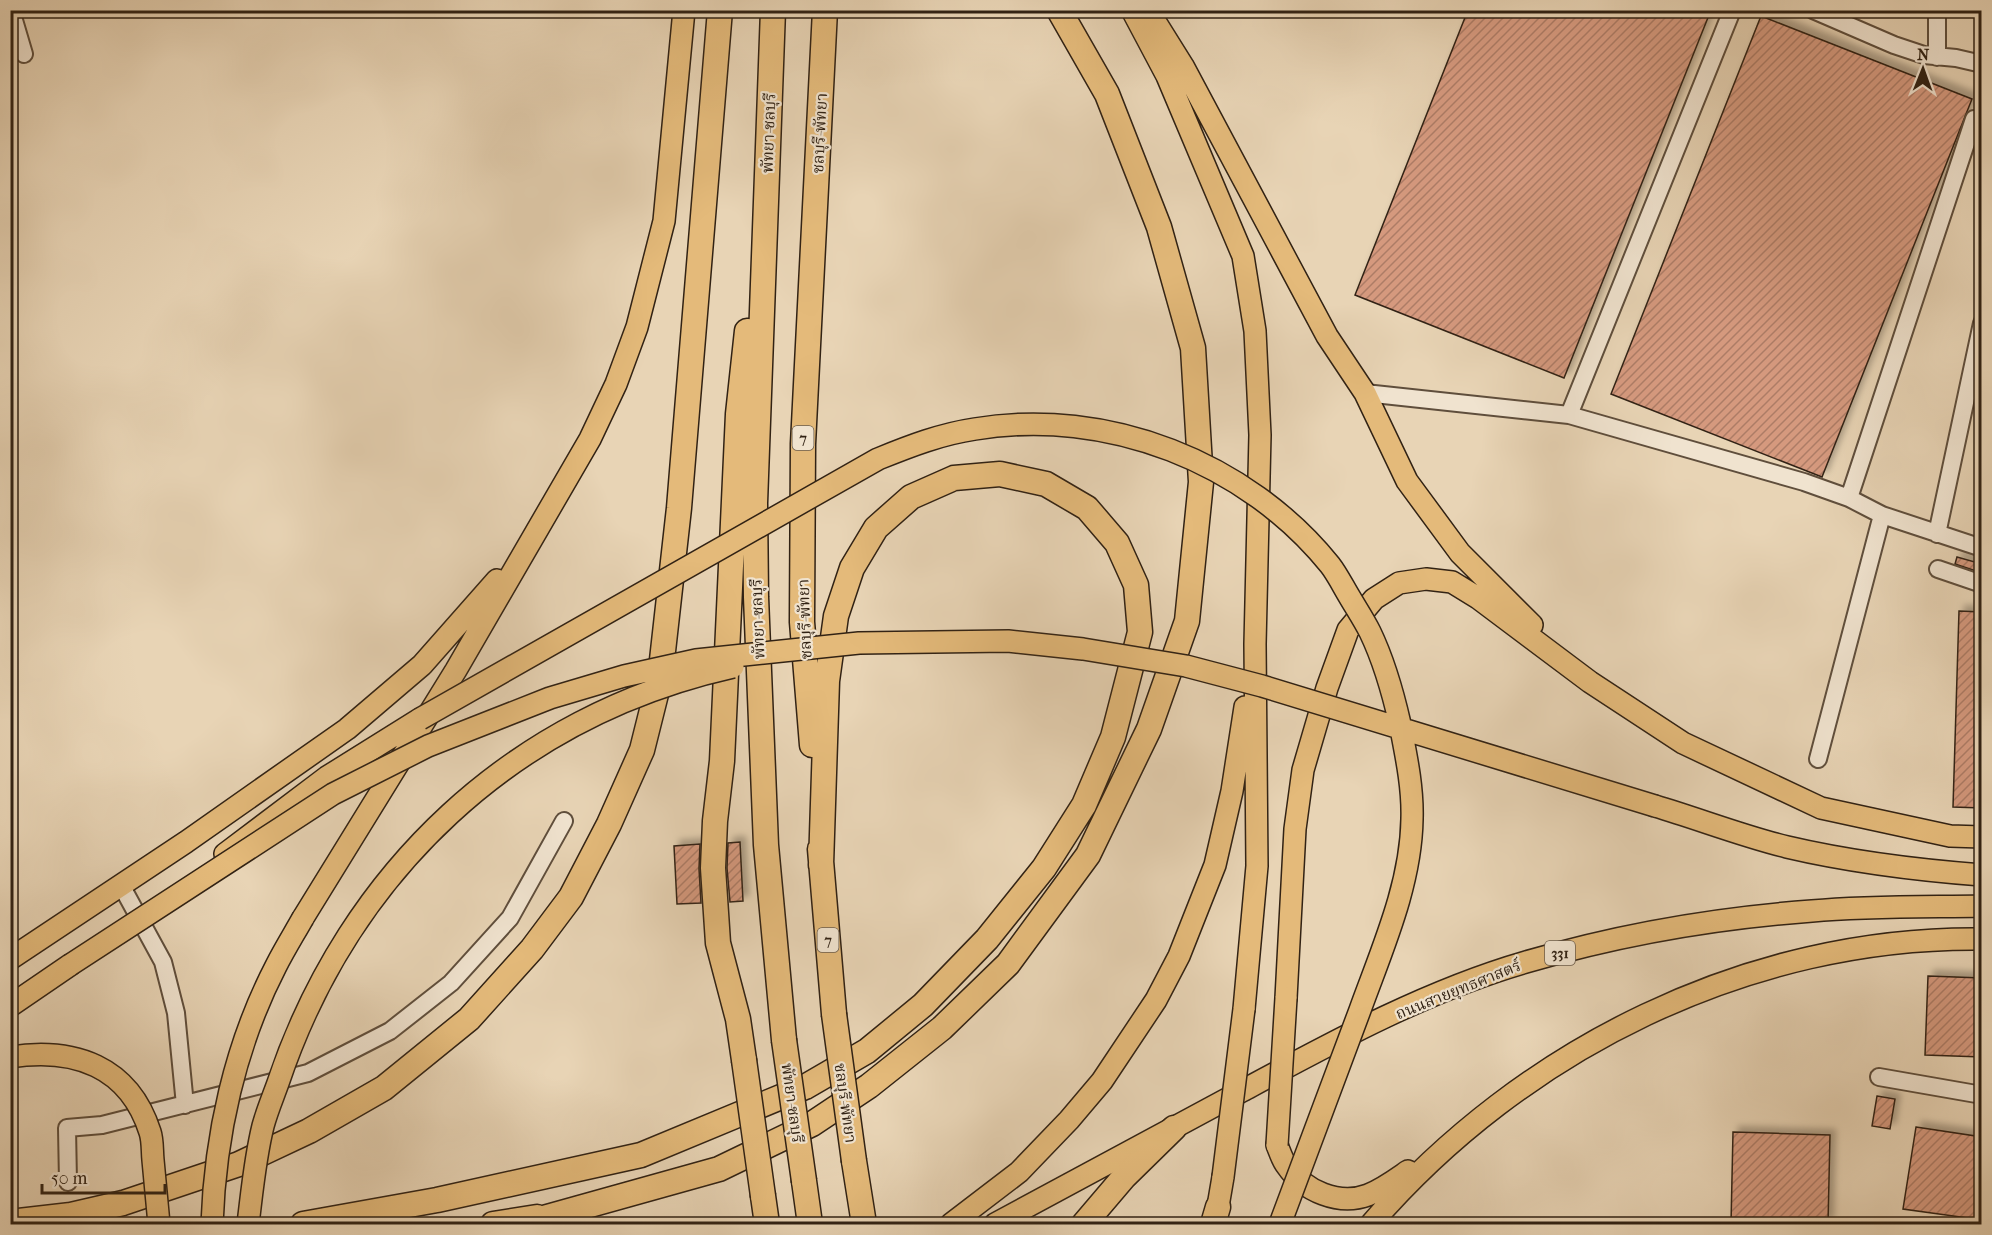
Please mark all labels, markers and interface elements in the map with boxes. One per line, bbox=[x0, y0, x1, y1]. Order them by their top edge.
north arrow bbox=[1893, 39, 1953, 99]
text: N bbox=[1917, 45, 1930, 64]
street label: พัทยา-ชลบุรี bbox=[758, 92, 781, 174]
street label: ชลบุรี-พัทยา bbox=[808, 92, 833, 174]
road number: 7 bbox=[792, 426, 814, 450]
street label: พัทยา-ชลบุรี bbox=[747, 578, 770, 659]
street label: ชลบุรี-พัทยา bbox=[794, 578, 817, 659]
road number: 7 bbox=[818, 928, 838, 952]
road number: 331 bbox=[1545, 941, 1575, 965]
street label: ถนนสายยุทธศาสตร์ bbox=[1393, 955, 1525, 1025]
street label: พัทยา-ชลบุรี bbox=[776, 1062, 808, 1144]
street label: ชลบุรี-พัทยา bbox=[829, 1062, 861, 1144]
scale bar bbox=[42, 1157, 165, 1195]
text: 50 m bbox=[51, 1168, 88, 1189]

